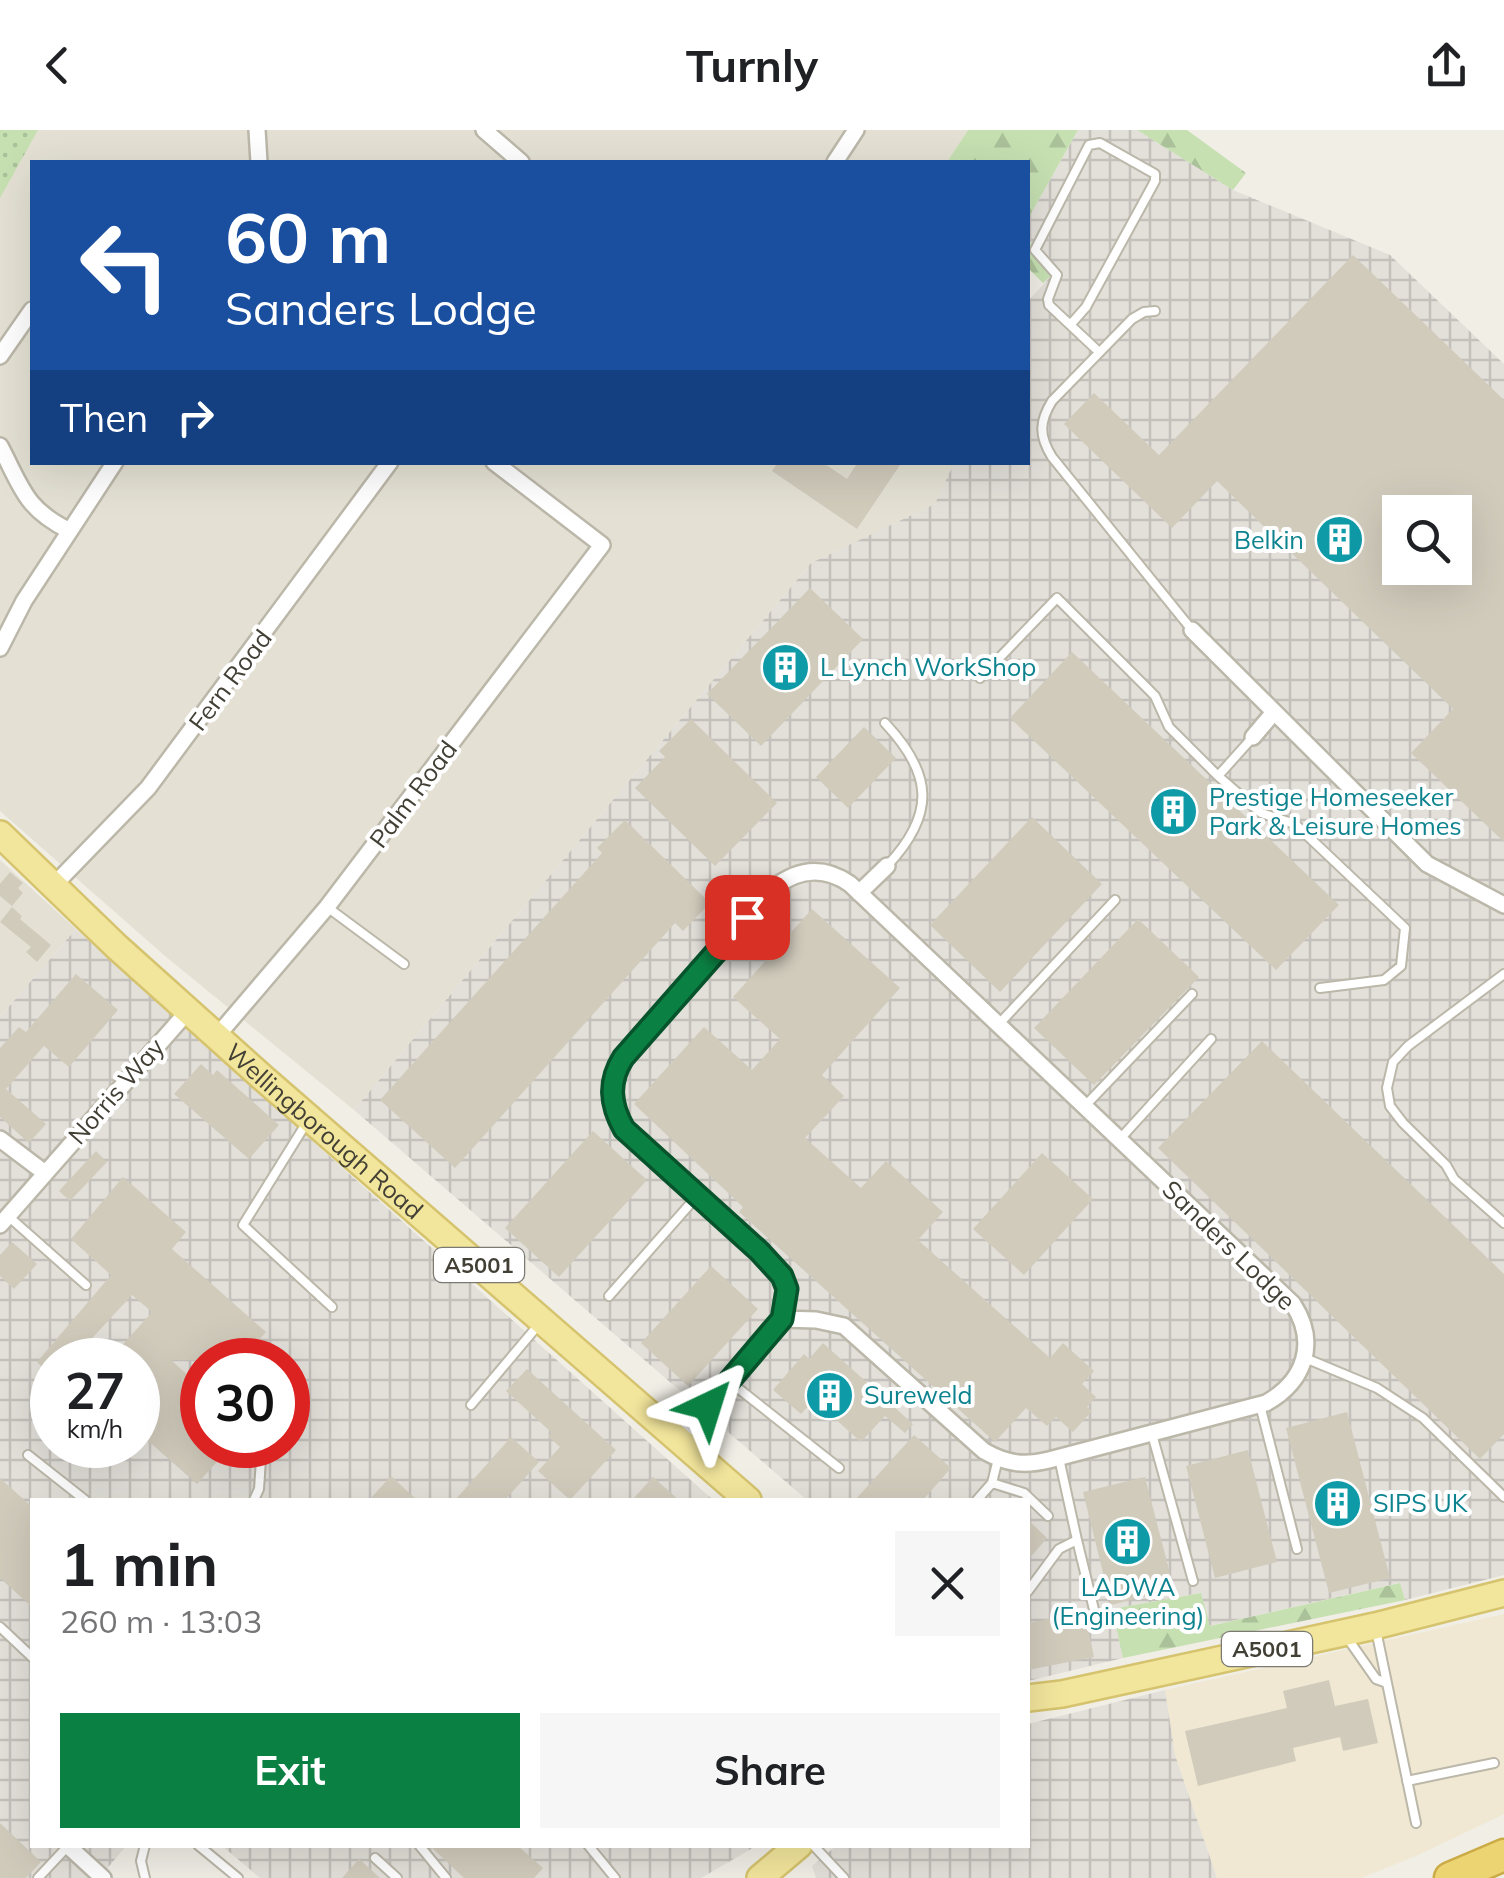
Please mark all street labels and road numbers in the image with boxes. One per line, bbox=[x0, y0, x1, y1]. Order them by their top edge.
street label: Fern Road bbox=[181, 623, 278, 736]
street label: Palm Road bbox=[362, 734, 463, 853]
street label: Norris Way bbox=[61, 1031, 170, 1150]
street label: Wellingborough Road bbox=[220, 1036, 430, 1225]
street label: Sanders Lodge bbox=[1156, 1173, 1302, 1316]
road number: A5001 bbox=[434, 1248, 524, 1282]
road number: A5001 bbox=[1222, 1632, 1312, 1666]

